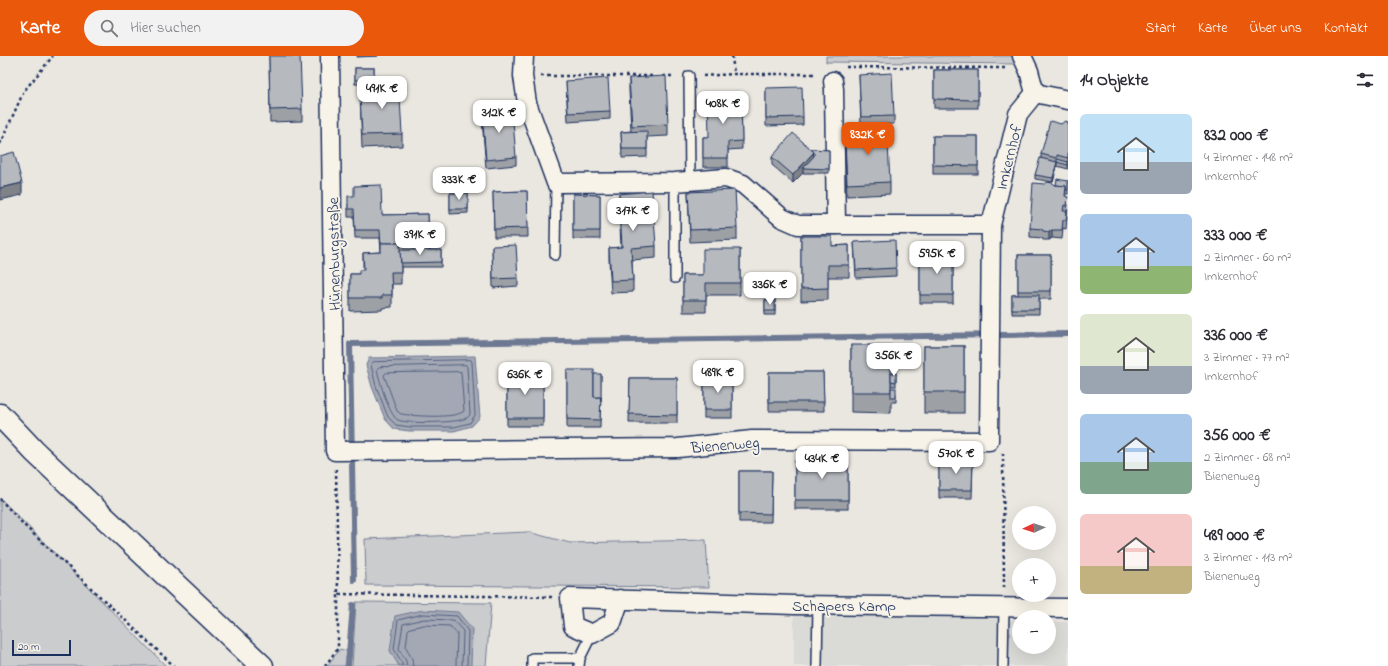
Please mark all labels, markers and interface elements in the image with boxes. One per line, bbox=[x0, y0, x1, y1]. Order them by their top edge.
search box bbox=[84, 10, 364, 46]
text: Karte bbox=[20, 15, 60, 42]
icon: search bbox=[98, 17, 120, 39]
text: Hier suchen bbox=[130, 17, 201, 39]
text: Start bbox=[1146, 18, 1176, 39]
text: Karte bbox=[1198, 18, 1228, 39]
text: Über uns bbox=[1250, 18, 1302, 39]
text: Kontakt bbox=[1324, 18, 1368, 39]
text: 14 Objekte bbox=[1080, 68, 1148, 93]
icon: filters bbox=[1354, 69, 1376, 91]
pin: 491K € bbox=[349, 76, 415, 110]
text: 491K € bbox=[366, 79, 398, 98]
pin: 408K € bbox=[690, 91, 756, 125]
text: 408K € bbox=[706, 94, 740, 113]
pin: 312K € bbox=[466, 100, 532, 134]
text: 312K € bbox=[482, 103, 516, 122]
pin: 832K € bbox=[835, 122, 901, 156]
street label: Imkernhof bbox=[990, 122, 1030, 193]
text: 832 000 € bbox=[1204, 123, 1268, 148]
text: 832K € bbox=[850, 125, 886, 144]
icon: home bbox=[1112, 130, 1160, 178]
text: 4 Zimmer · 148 m² bbox=[1204, 148, 1293, 167]
pin: 333K € bbox=[426, 167, 492, 201]
text: Imkernhof bbox=[1204, 167, 1258, 186]
text: 333K € bbox=[442, 170, 476, 189]
street label: Hünenburgstraße bbox=[322, 196, 348, 311]
pin: 317K € bbox=[600, 198, 666, 232]
text: 317K € bbox=[616, 201, 650, 220]
pin: 391K € bbox=[387, 222, 453, 256]
text: 333 000 € bbox=[1204, 223, 1267, 248]
text: 391K € bbox=[404, 225, 436, 244]
icon: home bbox=[1112, 230, 1160, 278]
pin: 595K € bbox=[904, 241, 970, 275]
text: 595K € bbox=[918, 244, 956, 263]
text: 2 Zimmer · 60 m² bbox=[1204, 248, 1291, 267]
text: Imkernhof bbox=[1204, 267, 1258, 286]
pin: 336K € bbox=[737, 272, 803, 306]
text: 336K € bbox=[752, 275, 788, 294]
text: 336 000 € bbox=[1204, 323, 1268, 348]
icon: home bbox=[1112, 330, 1160, 378]
pin: 356K € bbox=[861, 343, 927, 377]
text: 356K € bbox=[875, 346, 913, 365]
text: 3 Zimmer · 77 m² bbox=[1204, 348, 1290, 367]
pin: 489K € bbox=[685, 360, 751, 394]
pin: 636K € bbox=[492, 362, 558, 396]
text: 489K € bbox=[702, 363, 734, 382]
text: 636K € bbox=[507, 365, 543, 384]
text: Imkernhof bbox=[1204, 367, 1258, 386]
text: 356 000 € bbox=[1204, 423, 1271, 448]
icon: home bbox=[1112, 430, 1160, 478]
street label: Bienenweg bbox=[689, 431, 760, 461]
pin: 570K € bbox=[923, 441, 989, 475]
text: 570K € bbox=[937, 444, 975, 463]
pin: 434K € bbox=[789, 446, 855, 480]
text: 2 Zimmer · 68 m² bbox=[1204, 448, 1291, 467]
text: 434K € bbox=[805, 449, 839, 468]
text: Bienenweg bbox=[1204, 467, 1260, 486]
north arrow bbox=[1012, 506, 1056, 550]
map controls bbox=[1012, 506, 1056, 654]
text: 489 000 € bbox=[1204, 523, 1265, 548]
icon: home bbox=[1112, 530, 1160, 578]
text: 3 Zimmer · 113 m² bbox=[1204, 548, 1292, 567]
button: + bbox=[1012, 558, 1056, 602]
text: Bienenweg bbox=[1204, 567, 1260, 586]
street label: Schapers Kamp bbox=[792, 595, 896, 619]
button: − bbox=[1012, 610, 1056, 654]
scale bar bbox=[12, 638, 71, 657]
text: 20 m bbox=[18, 639, 40, 655]

